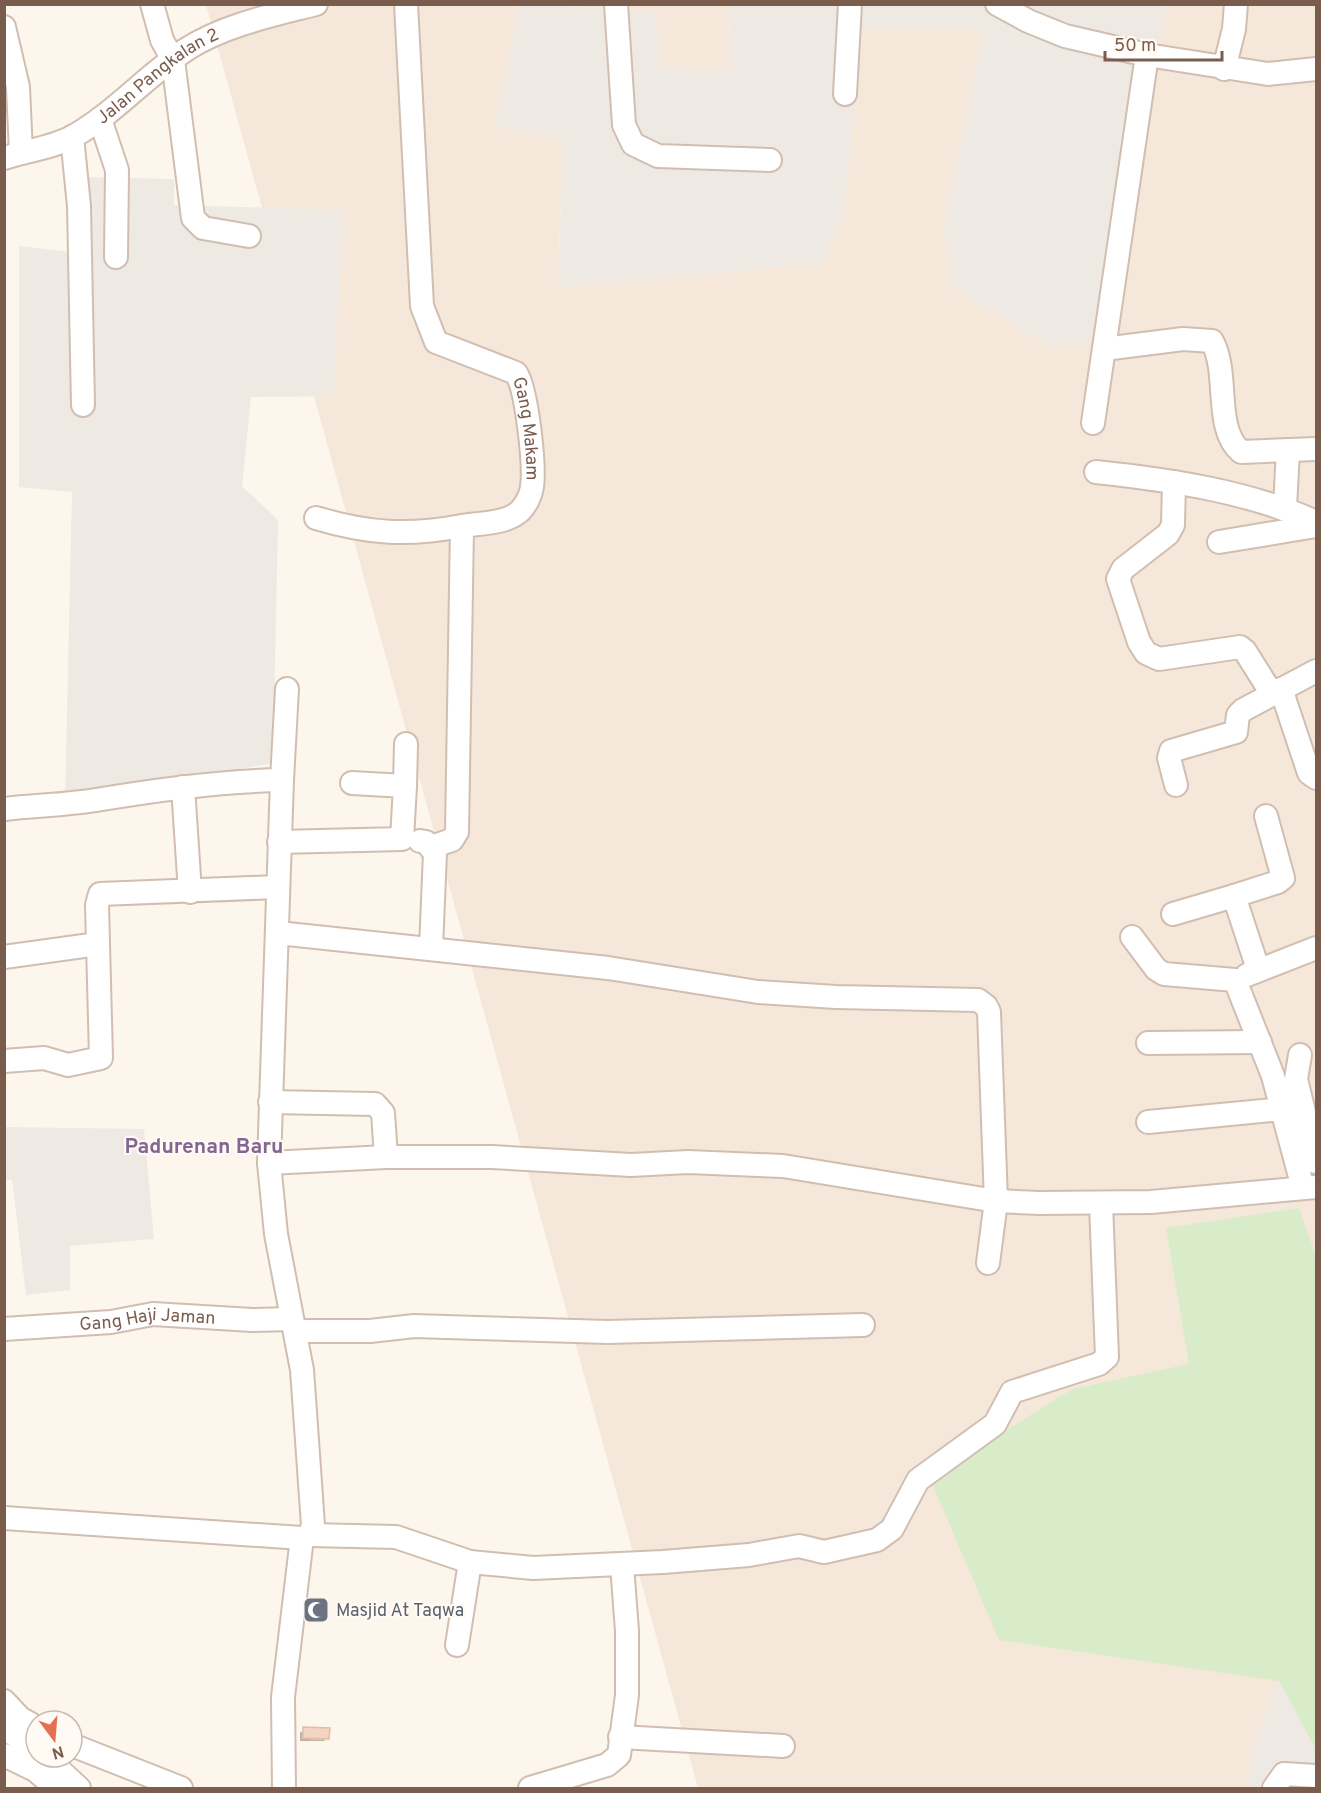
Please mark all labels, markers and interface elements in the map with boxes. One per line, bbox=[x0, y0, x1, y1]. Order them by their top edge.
street label: Jalan Pangkalan 2 bbox=[93, 24, 223, 130]
scale bar bbox=[1105, 24, 1222, 62]
text: 50 m bbox=[1114, 35, 1156, 58]
street label: Gang Makam bbox=[506, 374, 543, 481]
district label: Padurenan Baru bbox=[125, 1134, 283, 1161]
street label: Gang Haji Jaman bbox=[79, 1304, 216, 1337]
mosque icon: Masjid At Taqwa bbox=[301, 1595, 331, 1625]
place label: Masjid At Taqwa bbox=[336, 1600, 464, 1623]
north arrow bbox=[24, 1709, 84, 1769]
text: N bbox=[49, 1740, 66, 1763]

